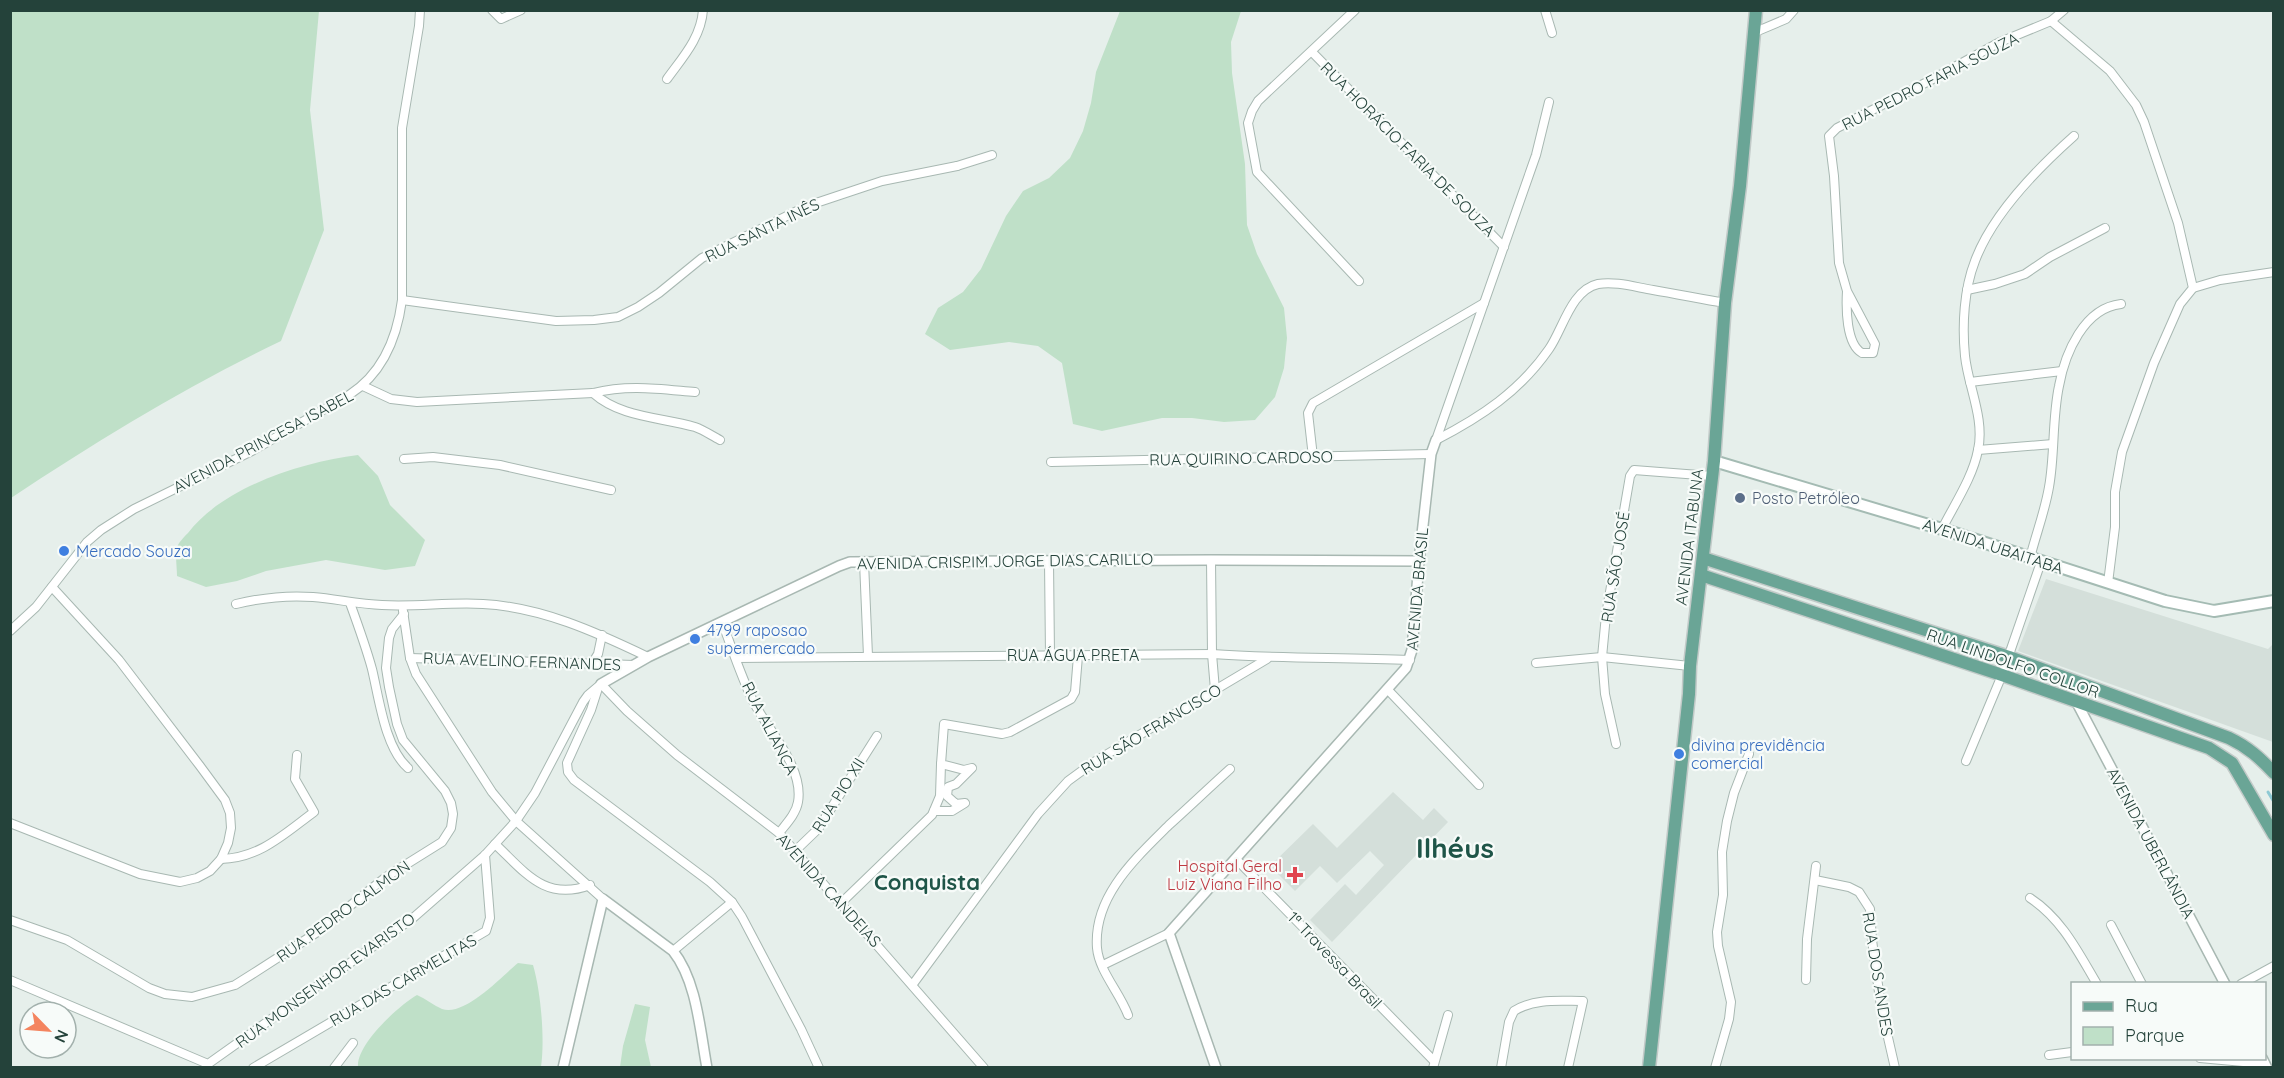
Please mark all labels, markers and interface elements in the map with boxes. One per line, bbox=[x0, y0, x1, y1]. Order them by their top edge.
street label: RUA PEDRO FARIA SOUZA bbox=[1838, 28, 2022, 134]
street label: RUA HORÁCIO FARIA DE SOUZA bbox=[1316, 57, 1500, 241]
street label: RUA SANTA INÊS bbox=[701, 194, 823, 266]
street label: AVENIDA PRINCESA ISABEL bbox=[170, 385, 357, 497]
street label: RUA QUIRINO CARDOSO bbox=[1149, 446, 1333, 470]
street label: AVENIDA ITABUNA bbox=[1671, 468, 1707, 606]
place label: Posto Petróleo bbox=[1752, 488, 1860, 508]
marker: Posto Petróleo bbox=[1733, 491, 1747, 505]
street label: RUA SÃO JOSÉ bbox=[1596, 510, 1634, 624]
street label: AVENIDA UBAITABA bbox=[1920, 514, 2066, 578]
street label: AVENIDA BRASIL bbox=[1402, 526, 1432, 651]
place label: Mercado Souza bbox=[76, 541, 191, 561]
marker: Mercado Souza bbox=[57, 544, 71, 558]
street label: AVENIDA CRISPIM JORGE DIAS CARILLO bbox=[857, 548, 1153, 574]
place label: 4799 raposao supermercado bbox=[707, 620, 815, 658]
street label: RUA LINDOLFO COLLOR bbox=[1924, 624, 2102, 702]
marker: 4799 raposao supermercado bbox=[688, 632, 702, 646]
street label: RUA ÁGUA PRETA bbox=[1007, 645, 1139, 665]
street label: RUA AVELINO FERNANDES bbox=[423, 648, 621, 674]
street label: RUA ALIANÇA bbox=[738, 678, 802, 778]
street label: RUA SÃO FRANCISCO bbox=[1077, 679, 1225, 779]
place label: divina previdência comercial bbox=[1691, 735, 1825, 773]
marker: divina previdência comercial bbox=[1672, 747, 1686, 761]
street label: RUA PIO XII bbox=[807, 754, 869, 836]
street label: AVENIDA UBERLÂNDIA bbox=[2103, 764, 2199, 922]
street label: AVENIDA CANDEIAS bbox=[772, 829, 886, 951]
district label: Ilhéus bbox=[1416, 830, 1494, 865]
street label: RUA PEDRO CALMON bbox=[272, 856, 414, 966]
place label: Hospital Geral Luiz Viana Filho bbox=[1167, 856, 1282, 894]
marker: Hospital Geral Luiz Viana Filho bbox=[1286, 866, 1304, 884]
district label: Conquista bbox=[874, 868, 980, 896]
street label: 1ª Travessa Brasil bbox=[1284, 907, 1386, 1013]
street label: RUA MONSENHOR EVARISTO bbox=[231, 908, 419, 1052]
street label: RUA DOS ANDES bbox=[1858, 911, 1898, 1037]
street label: RUA DAS CARMELITAS bbox=[326, 930, 480, 1030]
legend bbox=[2071, 982, 2266, 1060]
text: Rua bbox=[2125, 994, 2158, 1017]
north arrow bbox=[18, 1000, 78, 1060]
text: Parque bbox=[2125, 1024, 2184, 1047]
text: N bbox=[50, 1027, 73, 1046]

